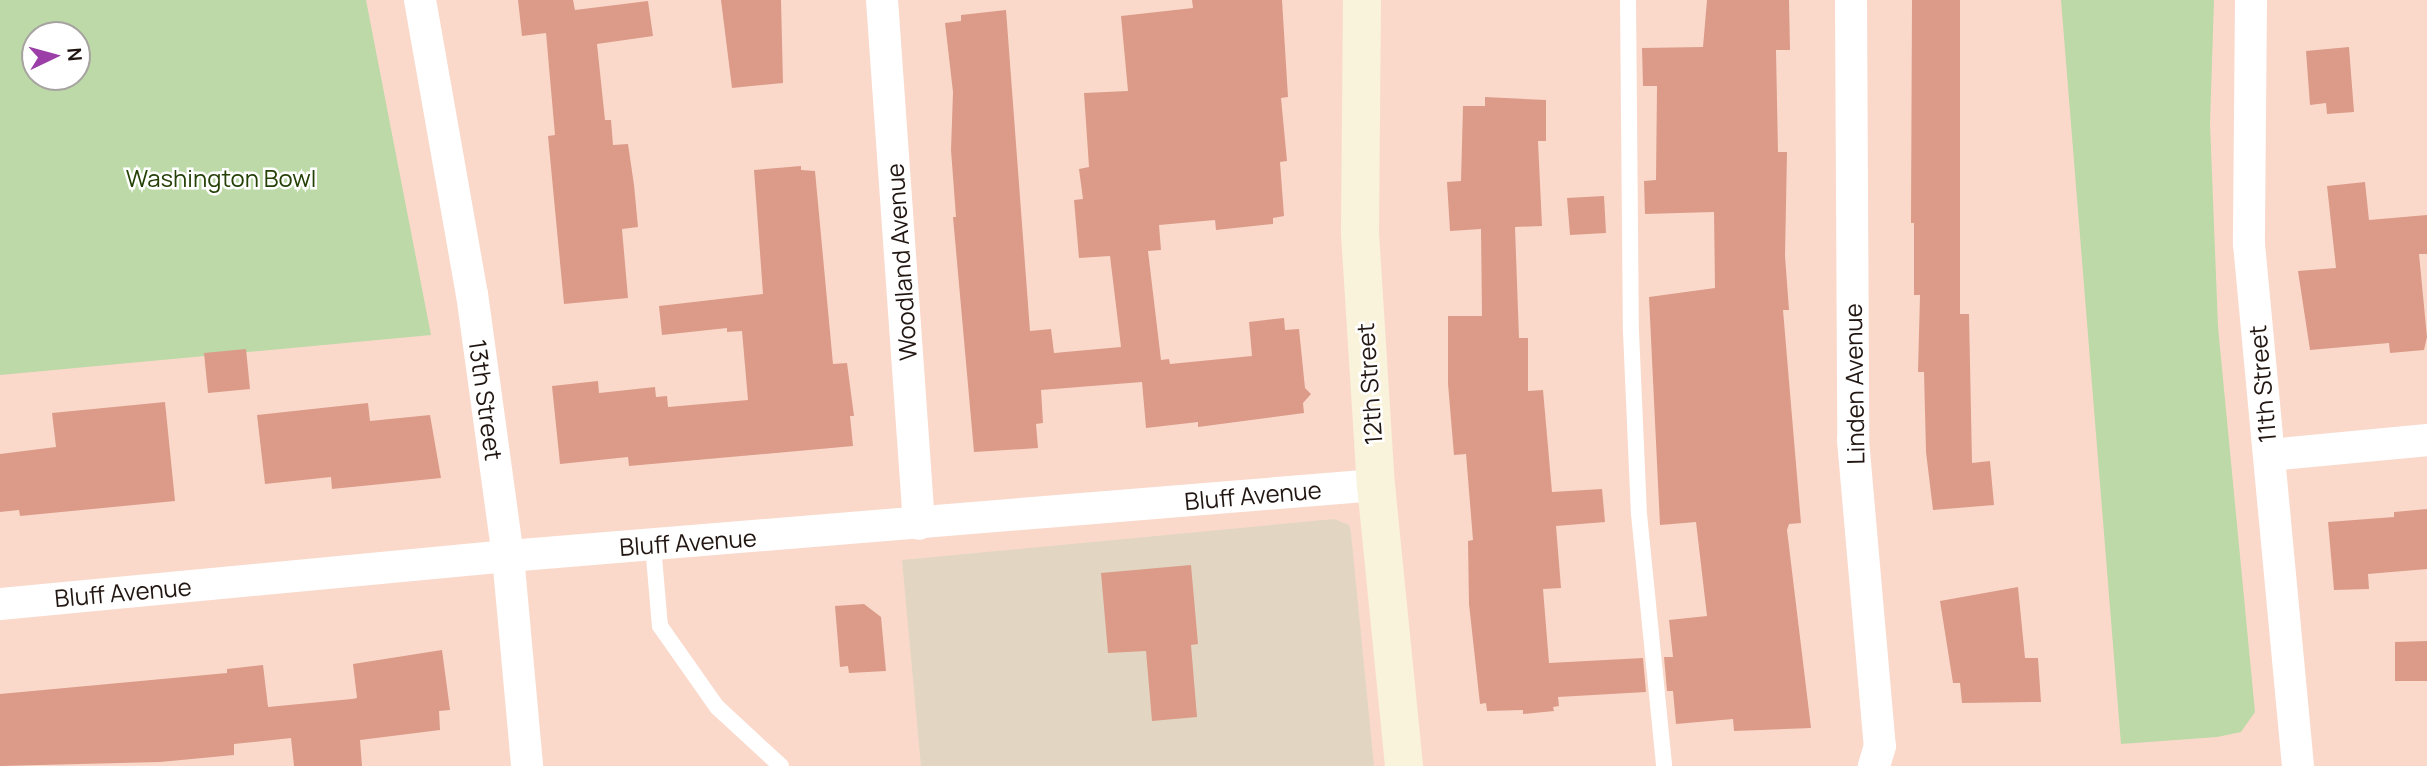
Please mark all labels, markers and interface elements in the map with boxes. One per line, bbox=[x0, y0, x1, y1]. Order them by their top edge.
north arrow bbox=[21, 21, 91, 91]
text: N bbox=[61, 46, 88, 62]
street label: Woodland Avenue bbox=[880, 162, 922, 362]
park label: Washington Bowl bbox=[126, 164, 316, 192]
street label: Linden Avenue bbox=[1838, 303, 1870, 465]
street label: 12th Street bbox=[1350, 322, 1388, 446]
street label: 11th Street bbox=[2243, 324, 2281, 444]
street label: 13th Street bbox=[463, 338, 509, 462]
street label: Bluff Avenue bbox=[1183, 475, 1323, 515]
street label: Bluff Avenue bbox=[618, 523, 758, 561]
street label: Bluff Avenue bbox=[53, 572, 193, 612]

